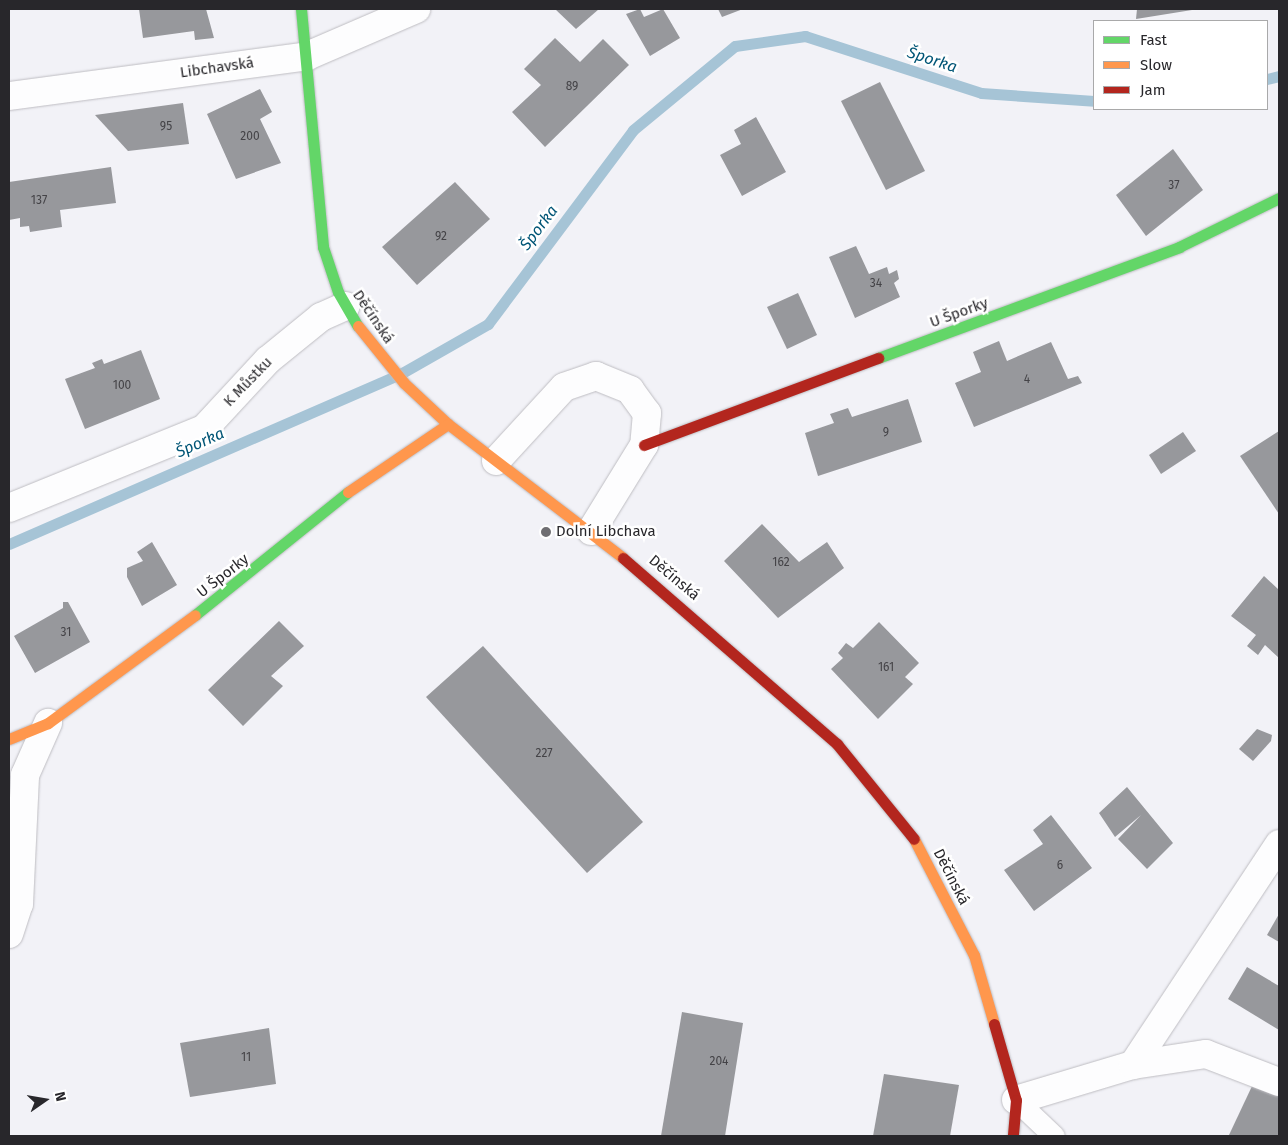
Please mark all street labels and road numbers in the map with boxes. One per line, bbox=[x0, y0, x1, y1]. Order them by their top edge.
street label: Libchavská bbox=[179, 54, 255, 82]
street label: Děčínská bbox=[349, 287, 397, 347]
street label: U Šporky bbox=[927, 294, 991, 332]
street label: K Můstku bbox=[220, 353, 276, 411]
street label: U Šporky bbox=[194, 550, 252, 602]
street label: Děčínská bbox=[645, 552, 703, 604]
street label: Děčínská bbox=[929, 846, 973, 908]

